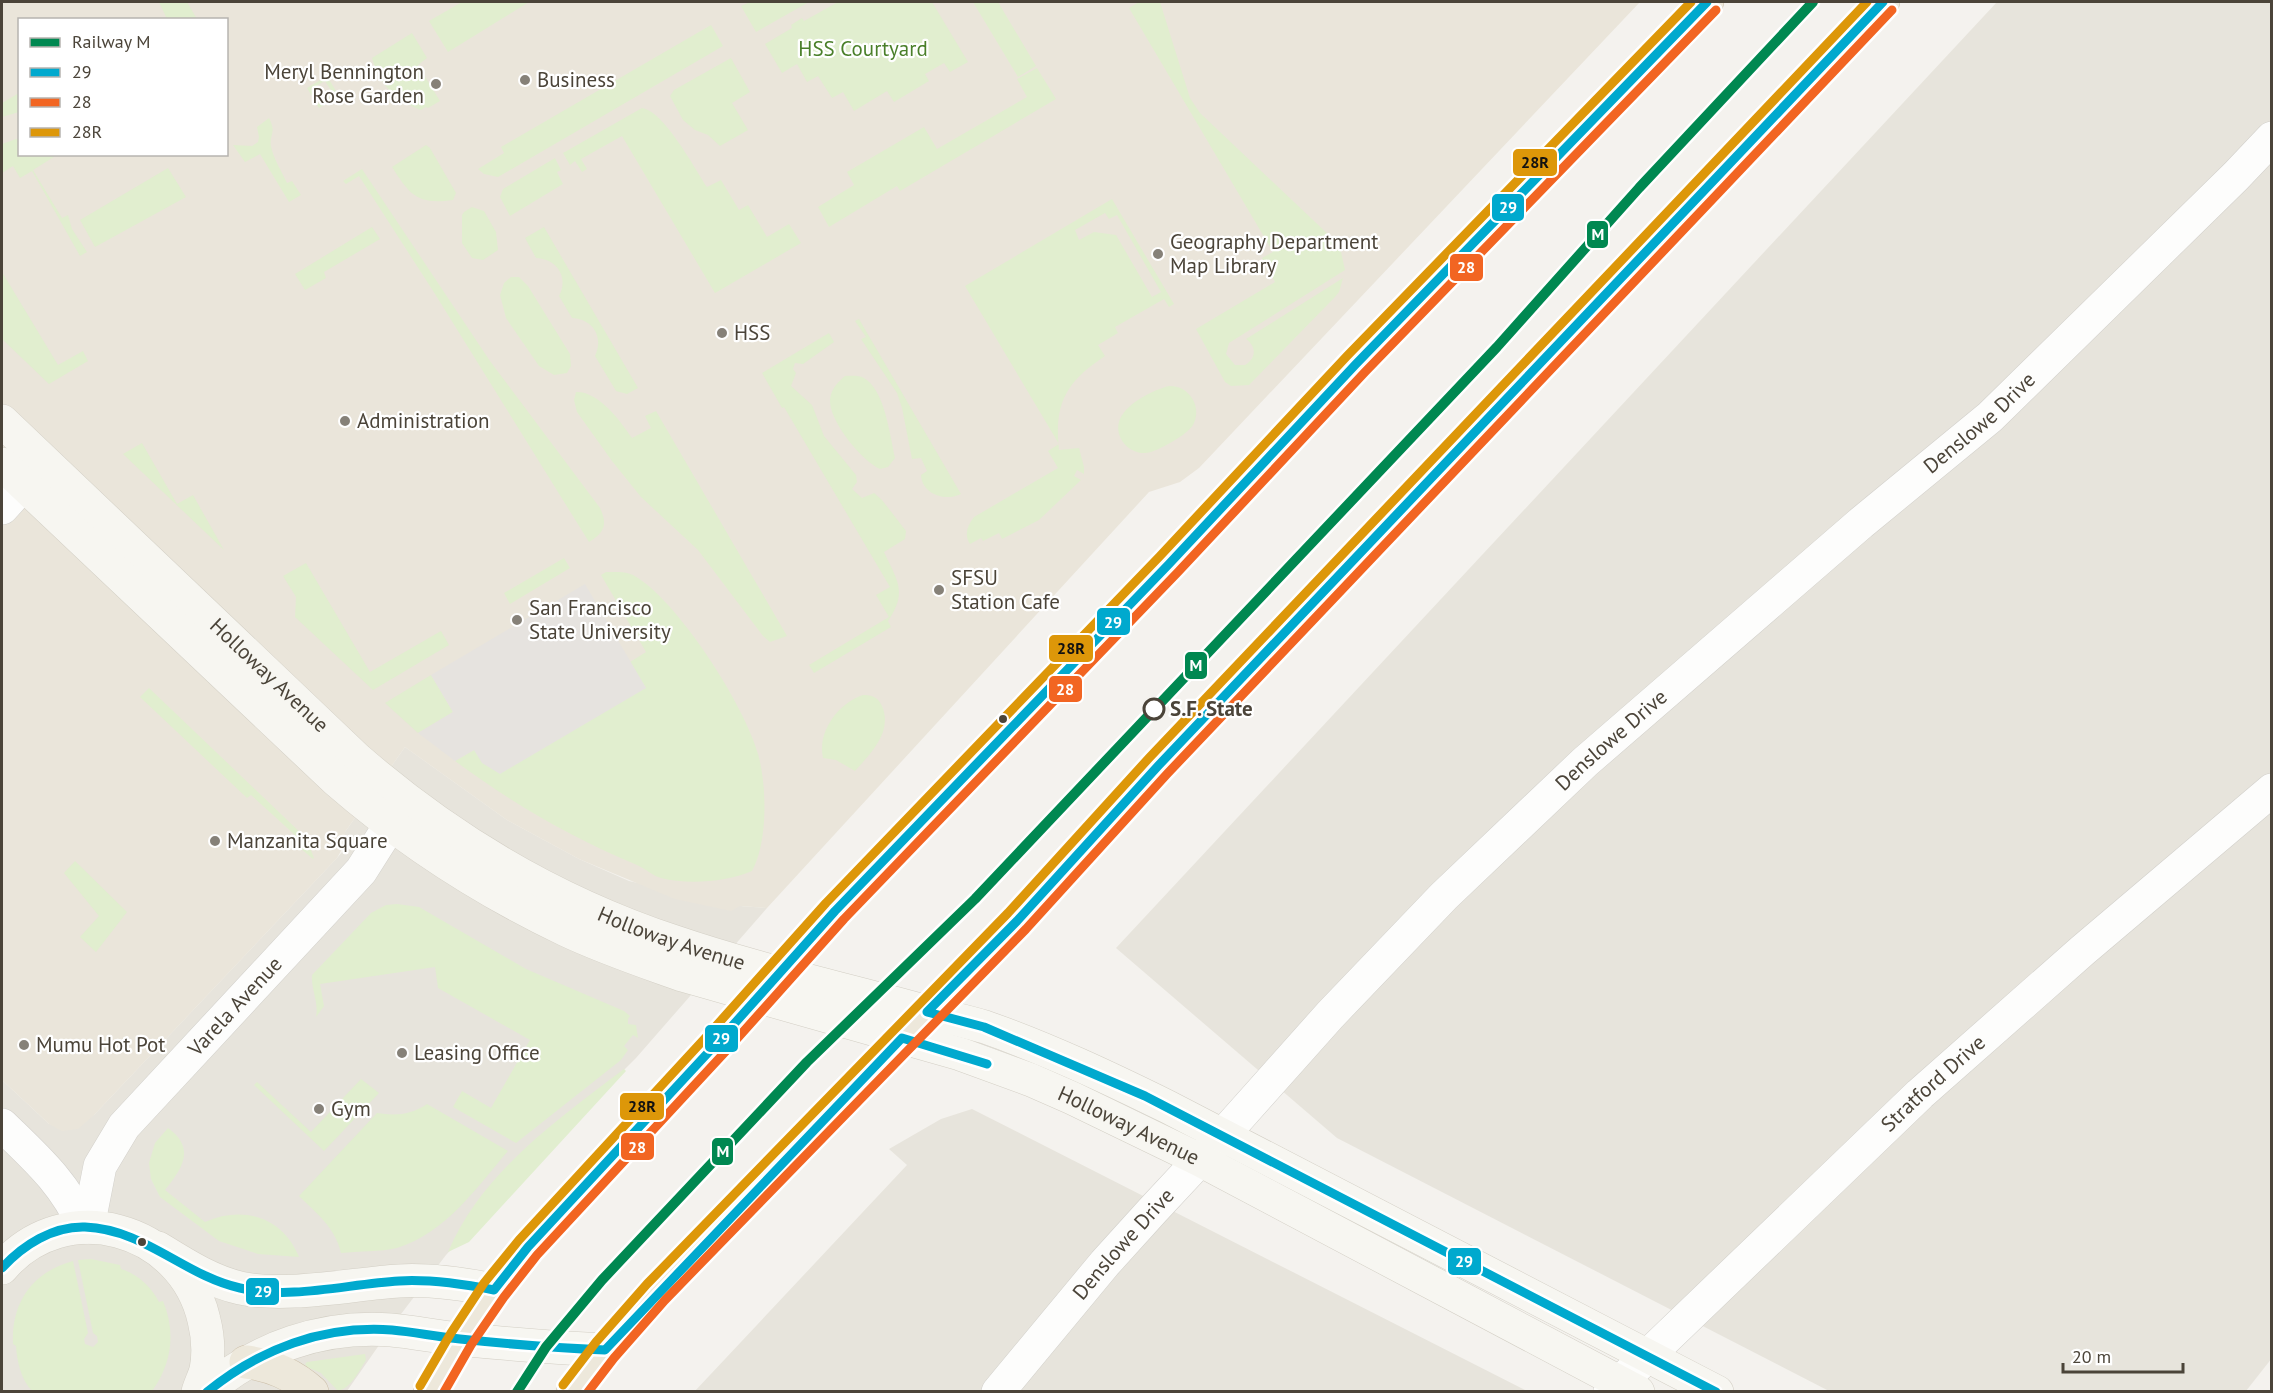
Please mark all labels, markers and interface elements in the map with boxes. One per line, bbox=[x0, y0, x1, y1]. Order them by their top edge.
legend bbox=[18, 18, 228, 156]
text: Railway M bbox=[72, 30, 150, 53]
park label: HSS Courtyard bbox=[798, 35, 928, 62]
place label: Meryl Bennington Rose Garden bbox=[264, 58, 424, 109]
text: 29 bbox=[72, 60, 92, 83]
place label: Business bbox=[537, 66, 615, 93]
marker: Business bbox=[518, 73, 532, 87]
marker: Meryl Bennington Rose Garden bbox=[429, 77, 443, 91]
text: 28 bbox=[72, 90, 92, 113]
text: 28R bbox=[72, 120, 103, 143]
line badge: 28R bbox=[1512, 148, 1558, 177]
text: 28R bbox=[1521, 152, 1549, 172]
line badge: 29 bbox=[1491, 193, 1525, 222]
text: 29 bbox=[1499, 197, 1517, 217]
line badge: M bbox=[1586, 220, 1609, 249]
text: M bbox=[1592, 224, 1604, 244]
place label: Geography Department Map Library bbox=[1170, 228, 1378, 279]
marker: Geography Department Map Library bbox=[1151, 247, 1165, 261]
line badge: 28 bbox=[1449, 253, 1484, 282]
text: 28 bbox=[1457, 257, 1475, 277]
place label: HSS bbox=[734, 319, 770, 346]
marker: HSS bbox=[715, 326, 729, 340]
street label: Denslowe Drive bbox=[1918, 366, 2041, 479]
place label: Administration bbox=[357, 407, 489, 434]
marker: Administration bbox=[338, 414, 352, 428]
place label: SFSU Station Cafe bbox=[951, 564, 1060, 615]
marker: SFSU Station Cafe bbox=[932, 583, 946, 597]
place label: San Francisco State University bbox=[529, 594, 671, 645]
line badge: 29 bbox=[1096, 607, 1131, 636]
street label: Holloway Avenue bbox=[204, 612, 335, 738]
text: 29 bbox=[1104, 612, 1122, 632]
marker: San Francisco State University bbox=[510, 613, 524, 627]
line badge: 28R bbox=[1048, 634, 1094, 663]
text: 28R bbox=[1057, 638, 1085, 658]
line badge: M bbox=[1184, 651, 1208, 680]
text: M bbox=[1190, 655, 1202, 675]
line badge: 28 bbox=[1048, 675, 1083, 703]
text: 28 bbox=[1056, 679, 1074, 699]
street label: Denslowe Drive bbox=[1549, 683, 1672, 796]
place label: S.F. State bbox=[1170, 695, 1253, 722]
marker: S.F. State bbox=[1143, 698, 1165, 720]
unlabelled marker bbox=[997, 713, 1009, 725]
place label: Manzanita Square bbox=[227, 827, 388, 854]
marker: Manzanita Square bbox=[208, 834, 222, 848]
street label: Holloway Avenue bbox=[594, 900, 748, 976]
street label: Varela Avenue bbox=[181, 951, 288, 1062]
line badge: 29 bbox=[704, 1024, 739, 1053]
text: 29 bbox=[712, 1028, 730, 1048]
street label: Stratford Drive bbox=[1875, 1029, 1991, 1137]
place label: Mumu Hot Pot bbox=[36, 1031, 165, 1058]
marker: Mumu Hot Pot bbox=[17, 1038, 31, 1052]
place label: Leasing Office bbox=[414, 1039, 540, 1066]
marker: Leasing Office bbox=[395, 1046, 409, 1060]
street label: Holloway Avenue bbox=[1054, 1079, 1204, 1171]
line badge: 28R bbox=[619, 1092, 665, 1121]
place label: Gym bbox=[331, 1095, 371, 1122]
text: 28R bbox=[628, 1096, 656, 1116]
marker: Gym bbox=[312, 1102, 326, 1116]
line badge: 28 bbox=[620, 1132, 655, 1161]
text: 28 bbox=[628, 1137, 646, 1157]
line badge: M bbox=[711, 1137, 734, 1166]
text: M bbox=[717, 1141, 729, 1161]
street label: Denslowe Drive bbox=[1066, 1182, 1180, 1305]
unlabelled marker bbox=[136, 1236, 148, 1248]
line badge: 29 bbox=[1447, 1247, 1482, 1276]
text: 29 bbox=[1455, 1251, 1473, 1271]
line badge: 29 bbox=[245, 1277, 280, 1306]
text: 29 bbox=[254, 1281, 272, 1301]
scale bar bbox=[2063, 1336, 2183, 1374]
text: 20 m bbox=[2072, 1345, 2111, 1368]

